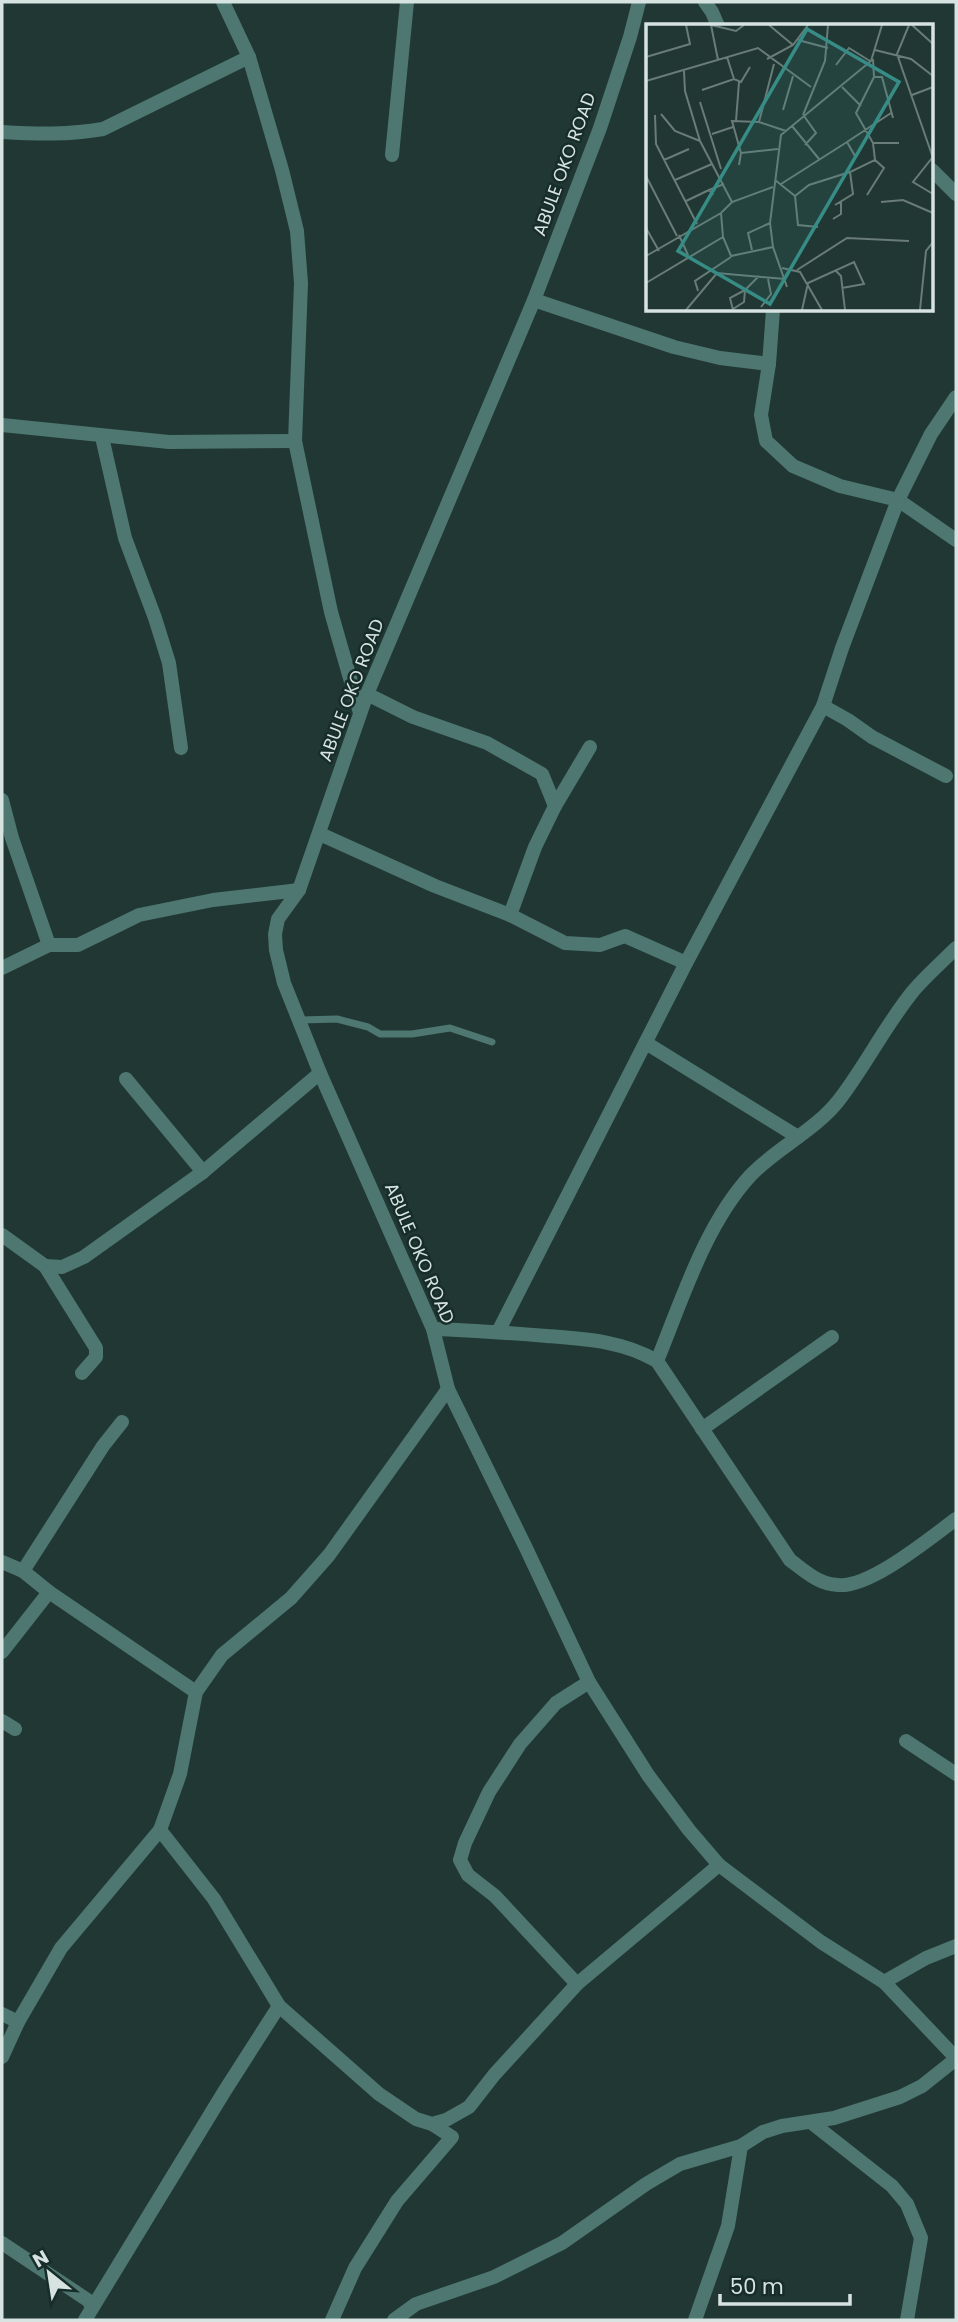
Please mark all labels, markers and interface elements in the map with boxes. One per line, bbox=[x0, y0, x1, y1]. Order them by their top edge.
inset map bbox=[646, 24, 934, 312]
street label: ABULE OKO ROAD bbox=[526, 89, 602, 239]
street label: ABULE OKO ROAD bbox=[312, 615, 390, 765]
street label: ABULE OKO ROAD bbox=[379, 1179, 461, 1327]
north arrow bbox=[14, 2238, 84, 2308]
text: N bbox=[28, 2243, 54, 2274]
scale bar bbox=[720, 2262, 850, 2306]
text: 50 m bbox=[730, 2272, 784, 2301]

